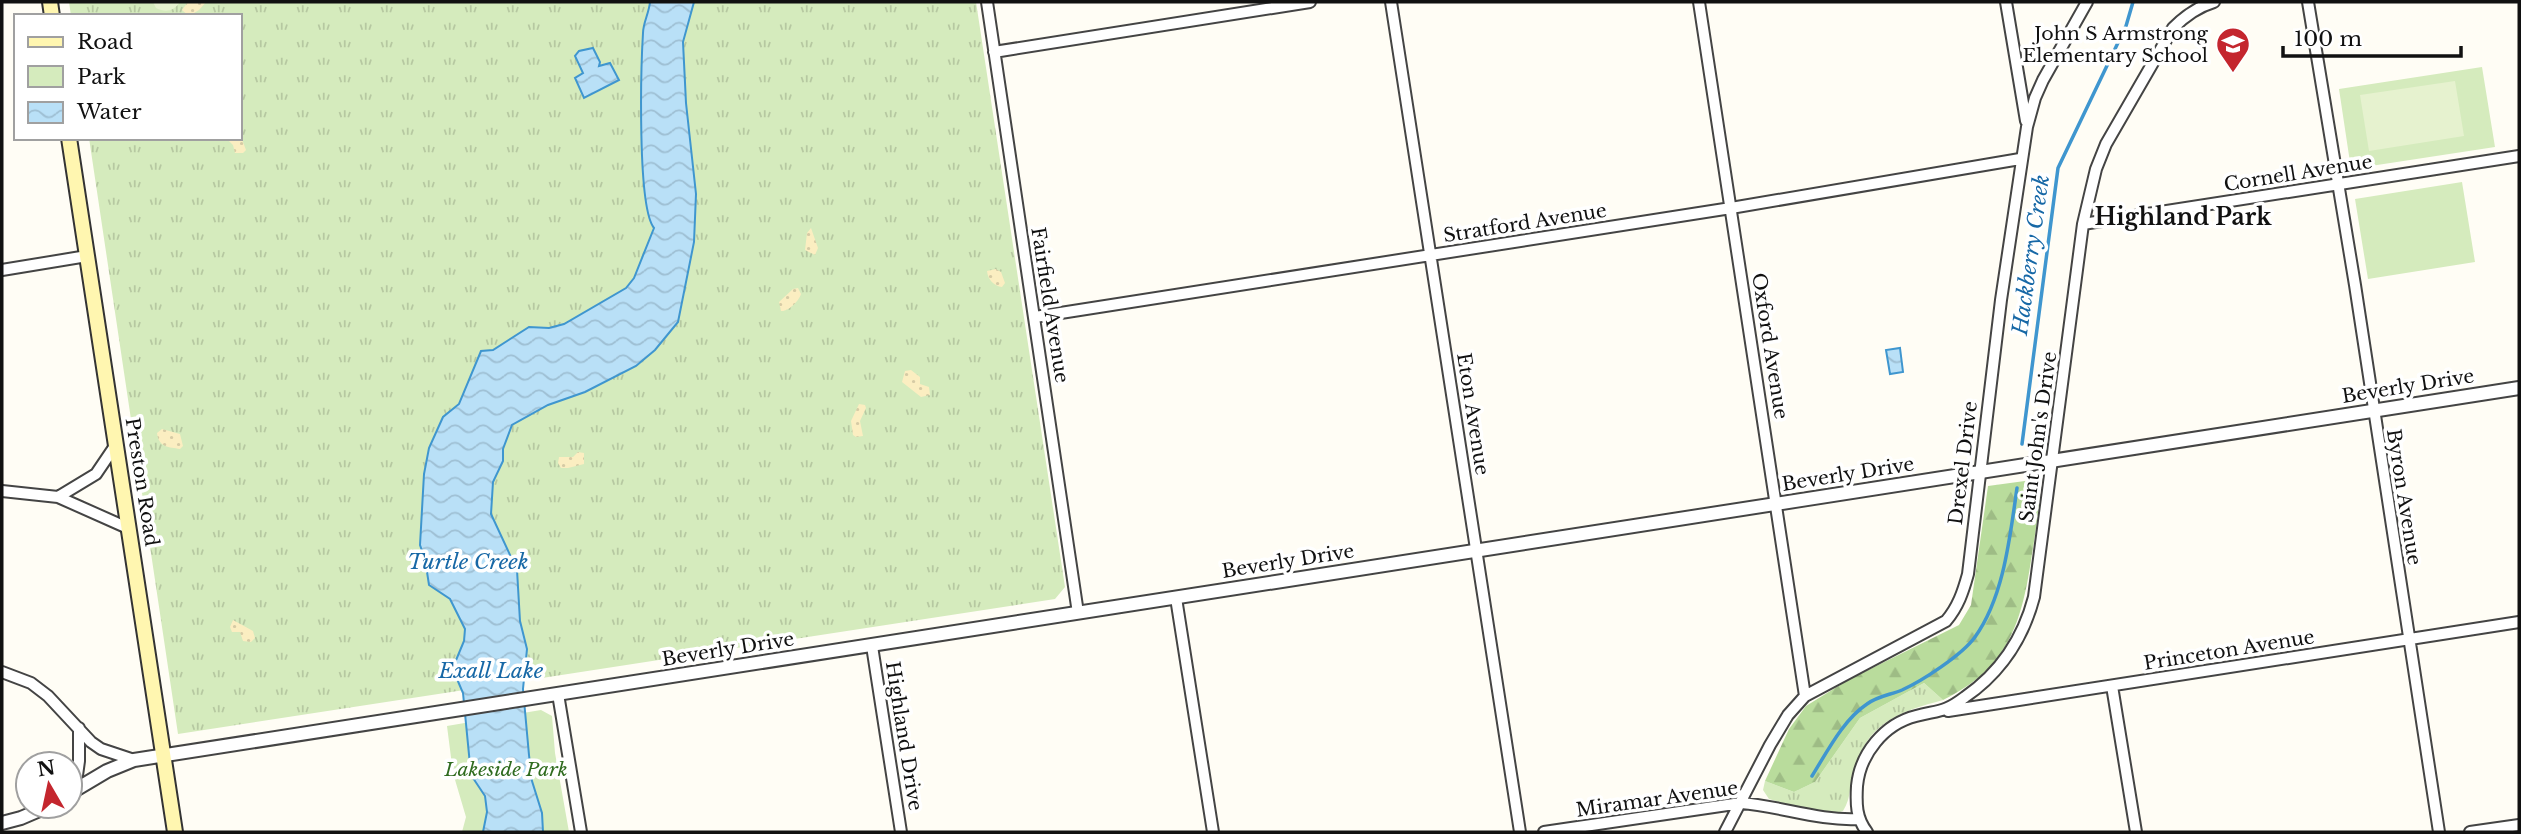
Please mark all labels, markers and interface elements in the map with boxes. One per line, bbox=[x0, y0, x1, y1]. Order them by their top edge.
legend bbox=[14, 14, 242, 140]
scale bar bbox=[2283, 14, 2462, 58]
place label: John S Armstrong Elementary School bbox=[2022, 22, 2209, 67]
school or university icon: John S Armstrong Elementary School bbox=[2214, 25, 2252, 74]
text: 100 m bbox=[2294, 26, 2362, 52]
text: Road bbox=[77, 29, 133, 55]
text: Park bbox=[77, 64, 126, 90]
text: Water bbox=[76, 99, 141, 125]
street label: Cornell Avenue bbox=[2222, 150, 2374, 196]
water label: Hackberry Creek bbox=[2007, 173, 2055, 338]
street label: Stratford Avenue bbox=[1442, 199, 1608, 247]
district label: Highland Park bbox=[2095, 203, 2272, 231]
street label: Fairfield Avenue bbox=[1026, 225, 1074, 385]
street label: Oxford Avenue bbox=[1747, 271, 1793, 421]
street label: Saint John's Drive bbox=[2015, 350, 2061, 524]
street label: Eton Avenue bbox=[1452, 351, 1494, 477]
street label: Beverly Drive bbox=[2340, 364, 2476, 408]
street label: Drexel Drive bbox=[1944, 400, 1982, 526]
street label: Preston Road bbox=[120, 416, 164, 548]
street label: Byron Avenue bbox=[2382, 427, 2426, 567]
street label: Beverly Drive bbox=[1780, 452, 1916, 496]
street label: Beverly Drive bbox=[1220, 539, 1356, 583]
water label: Turtle Creek bbox=[407, 549, 529, 575]
street label: Princeton Avenue bbox=[2142, 625, 2316, 675]
street label: Beverly Drive bbox=[660, 627, 796, 671]
water label: Exall Lake bbox=[438, 658, 544, 684]
street label: Highland Drive bbox=[881, 660, 927, 812]
north arrow bbox=[14, 750, 84, 820]
text: N bbox=[36, 756, 57, 781]
park label: Lakeside Park bbox=[443, 758, 568, 781]
street label: Miramar Avenue bbox=[1575, 776, 1739, 822]

